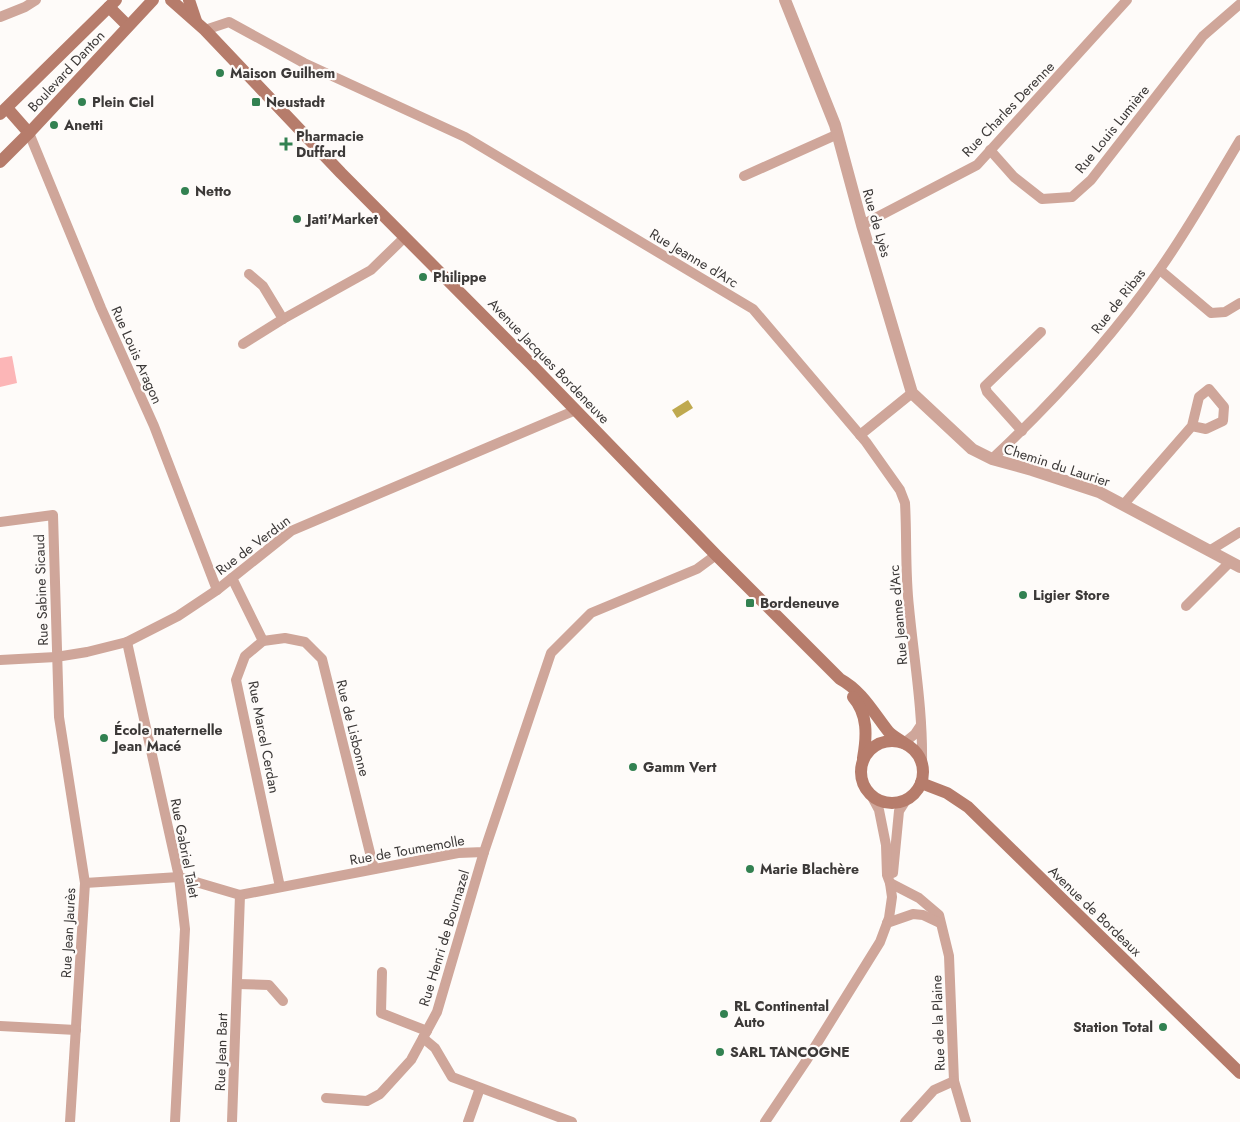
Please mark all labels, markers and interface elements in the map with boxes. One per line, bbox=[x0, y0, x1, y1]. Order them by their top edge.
street label: Boulevard Danton bbox=[23, 26, 109, 116]
street label: Rue Charles Derenne bbox=[957, 57, 1059, 161]
place label: Maison Guilhem bbox=[230, 63, 335, 83]
marker: Maison Guilhem bbox=[214, 67, 226, 79]
street label: Rue Louis Lumière bbox=[1070, 81, 1154, 177]
place label: Plein Ciel bbox=[92, 92, 154, 112]
place label: Neustadt bbox=[266, 92, 325, 112]
marker: Plein Ciel bbox=[76, 96, 88, 108]
marker: Neustadt bbox=[250, 96, 262, 108]
place label: Anetti bbox=[63, 115, 103, 135]
marker: Anetti bbox=[48, 119, 60, 131]
place label: Pharmacie Duffard bbox=[296, 126, 364, 162]
marker: Pharmacie Duffard bbox=[280, 138, 292, 150]
place label: Netto bbox=[195, 181, 231, 201]
marker: Netto bbox=[179, 185, 191, 197]
street label: Rue de Lyès bbox=[858, 186, 896, 260]
place label: Jati'Market bbox=[304, 209, 378, 229]
marker: Jati'Market bbox=[291, 213, 303, 225]
street label: Rue Jeanne d'Arc bbox=[646, 224, 742, 292]
street label: Rue de Ribas bbox=[1086, 264, 1150, 338]
place label: Philippe bbox=[433, 267, 487, 287]
marker: Philippe bbox=[417, 271, 429, 283]
street label: Avenue Jacques Bordeneuve bbox=[484, 294, 614, 428]
street label: Rue Louis Aragon bbox=[106, 303, 168, 407]
street label: Chemin du Laurier bbox=[1001, 438, 1113, 492]
street label: Rue de Verdun bbox=[212, 510, 294, 580]
street label: Rue Sabine Sicaud bbox=[29, 534, 53, 646]
street label: Rue Jeanne d'Arc bbox=[884, 564, 912, 666]
place label: Ligier Store bbox=[1033, 585, 1110, 605]
marker: Ligier Store bbox=[1017, 589, 1029, 601]
place label: Bordeneuve bbox=[760, 593, 839, 613]
marker: Bordeneuve bbox=[744, 597, 756, 609]
street label: Rue de Lisbonne bbox=[331, 677, 375, 779]
street label: Rue Marcel Cerdan bbox=[243, 679, 285, 795]
place label: École maternelle Jean Macé bbox=[111, 720, 223, 756]
marker: École maternelle Jean Macé bbox=[98, 732, 110, 744]
place label: Gamm Vert bbox=[643, 757, 717, 777]
marker: Gamm Vert bbox=[627, 761, 639, 773]
street label: Rue Gabriel Talet bbox=[166, 797, 205, 900]
street label: Rue de Toumemolle bbox=[348, 830, 466, 870]
place label: Marie Blachère bbox=[760, 859, 859, 879]
street label: Avenue de Bordeaux bbox=[1044, 861, 1146, 961]
marker: Marie Blachère bbox=[744, 863, 756, 875]
street label: Rue Henri de Bournazel bbox=[414, 867, 474, 1009]
street label: Rue Jean Jaurès bbox=[56, 887, 80, 979]
street label: Rue de la Plaine bbox=[926, 975, 950, 1071]
place label: RL Continental Auto bbox=[733, 996, 829, 1032]
marker: RL Continental Auto bbox=[718, 1008, 730, 1020]
street label: Rue Jean Bart bbox=[210, 1012, 232, 1091]
place label: Station Total bbox=[1073, 1017, 1153, 1037]
marker: Station Total bbox=[1157, 1021, 1169, 1033]
place label: SARL TANCOGNE bbox=[730, 1042, 850, 1062]
marker: SARL TANCOGNE bbox=[714, 1046, 726, 1058]

